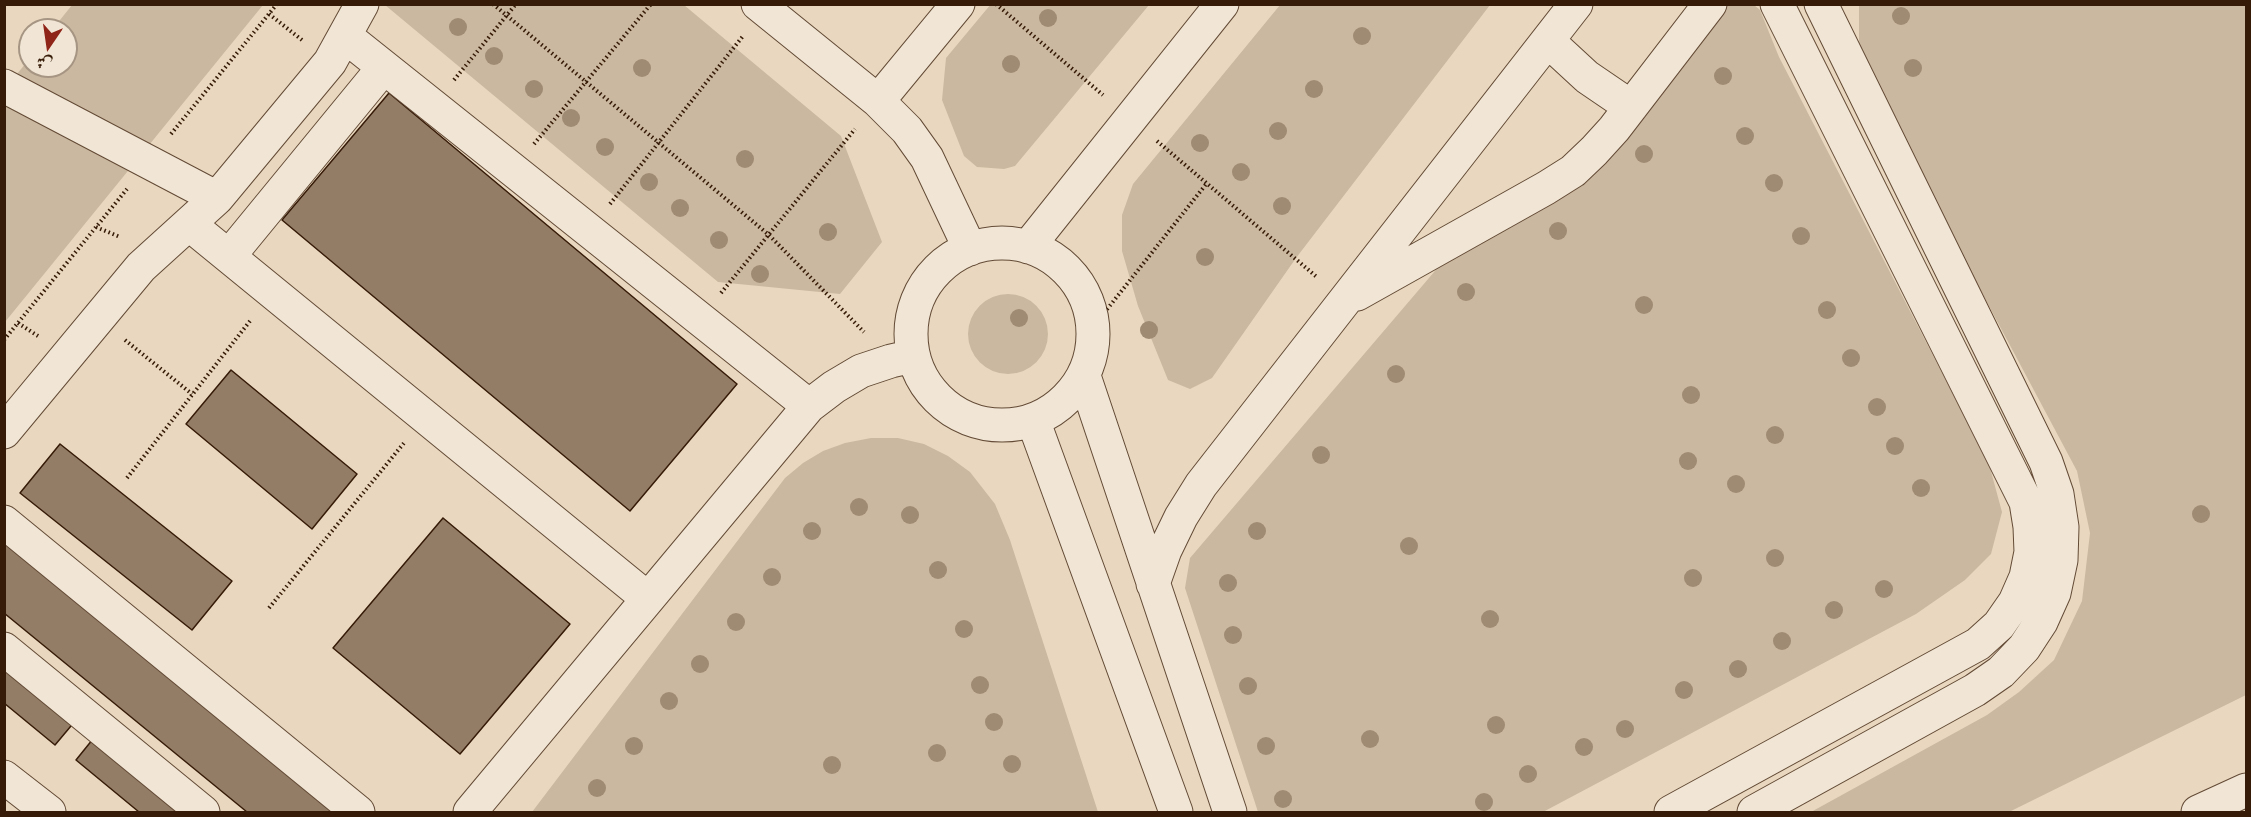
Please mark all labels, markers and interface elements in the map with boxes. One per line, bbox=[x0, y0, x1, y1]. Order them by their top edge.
north arrow bbox=[18, 18, 78, 78]
text: ش bbox=[34, 52, 54, 75]

